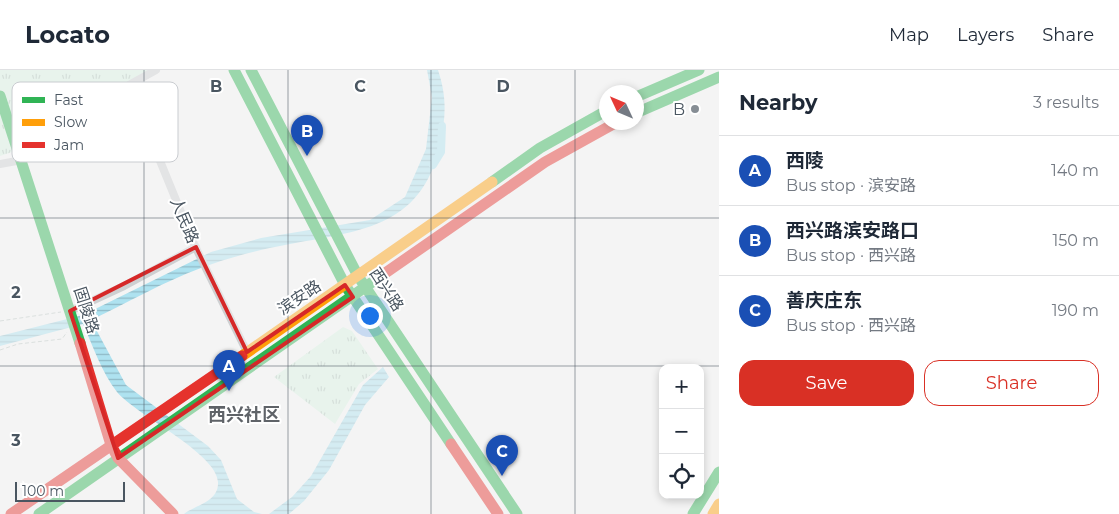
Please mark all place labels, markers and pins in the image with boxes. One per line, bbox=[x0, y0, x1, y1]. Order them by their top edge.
place label: B bbox=[673, 100, 685, 119]
marker: B bbox=[689, 103, 701, 115]
pin: B bbox=[291, 115, 323, 156]
pin: A bbox=[213, 350, 245, 391]
pin: C bbox=[486, 435, 518, 476]

